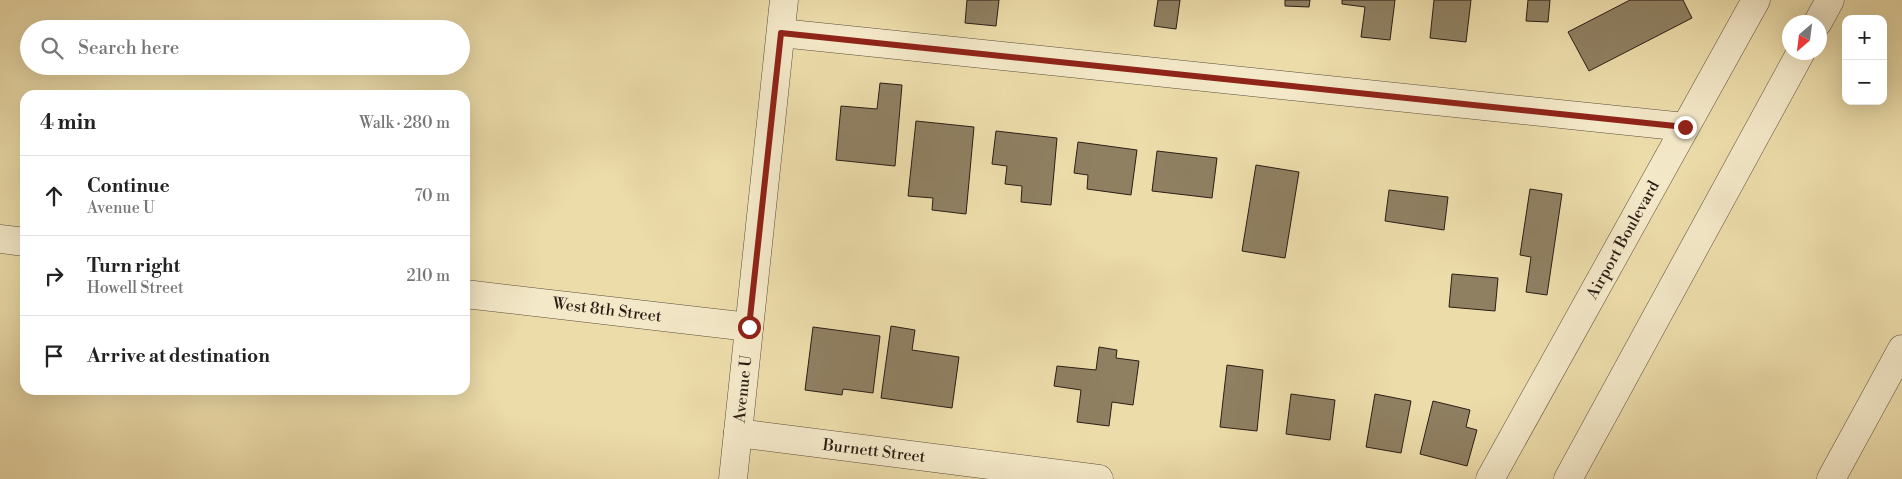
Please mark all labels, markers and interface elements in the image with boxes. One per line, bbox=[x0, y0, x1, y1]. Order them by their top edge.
north arrow bbox=[1782, 15, 1827, 60]
map controls bbox=[1842, 15, 1887, 105]
button: + bbox=[1842, 15, 1887, 60]
search box bbox=[20, 20, 470, 75]
icon: search bbox=[38, 34, 66, 62]
text: Search here bbox=[78, 36, 179, 60]
button: − bbox=[1842, 60, 1887, 105]
text: 4 min bbox=[40, 110, 96, 136]
text: Walk · 280 m bbox=[359, 113, 450, 133]
route end bbox=[1674, 116, 1697, 139]
text: Continue bbox=[87, 174, 170, 198]
street label: Airport Boulevard bbox=[1582, 177, 1664, 304]
icon: ahead bbox=[40, 182, 68, 210]
text: 70 m bbox=[414, 186, 450, 206]
text: Avenue U bbox=[87, 198, 155, 218]
text: Turn right bbox=[87, 254, 180, 278]
icon: right bbox=[40, 262, 68, 290]
text: 210 m bbox=[406, 266, 450, 286]
text: Howell Street bbox=[87, 278, 184, 298]
street label: West 8th Street bbox=[550, 293, 663, 327]
route start bbox=[738, 316, 761, 339]
icon: arrive bbox=[40, 342, 68, 370]
text: Arrive at destination bbox=[87, 344, 270, 368]
street label: Avenue U bbox=[729, 354, 757, 425]
street label: Burnett Street bbox=[821, 435, 927, 467]

